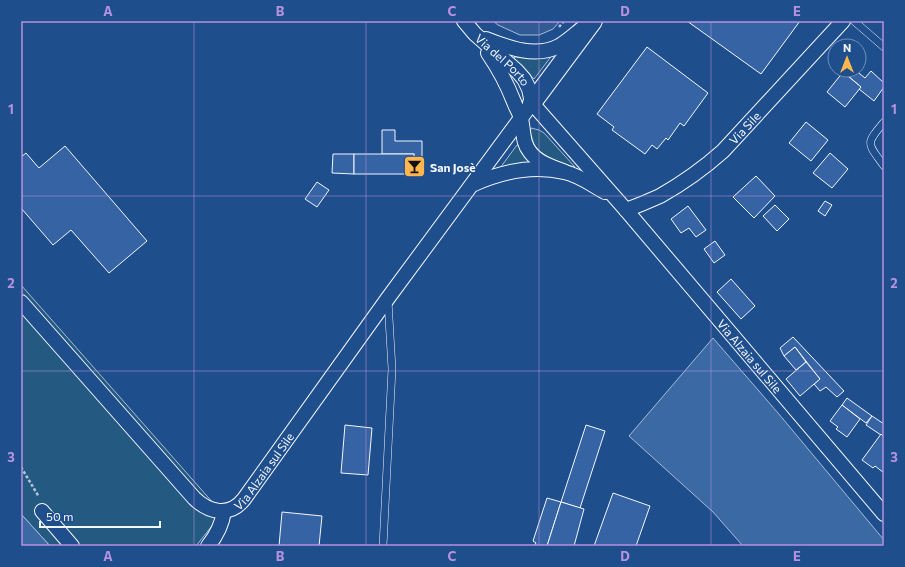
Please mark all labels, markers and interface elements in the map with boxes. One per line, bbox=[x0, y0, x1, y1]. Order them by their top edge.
text: A bbox=[103, 3, 113, 19]
text: B bbox=[276, 3, 285, 19]
text: C bbox=[448, 3, 457, 19]
text: D bbox=[620, 3, 630, 19]
text: E bbox=[793, 3, 801, 19]
street label: Via del Porto bbox=[473, 31, 533, 88]
north arrow bbox=[827, 38, 867, 78]
text: N bbox=[843, 41, 851, 54]
text: 1 bbox=[8, 101, 14, 117]
text: 1 bbox=[891, 101, 897, 117]
street label: Via Sile bbox=[726, 108, 763, 147]
bar icon: San Josè bbox=[401, 154, 427, 180]
place label: San Josè bbox=[430, 160, 476, 175]
text: 2 bbox=[7, 275, 15, 291]
text: 2 bbox=[890, 275, 898, 291]
street label: Via Alzaia sul Sile bbox=[715, 316, 785, 396]
street label: Via Alzaia sul Sile bbox=[231, 430, 296, 513]
text: 3 bbox=[7, 449, 15, 465]
text: 3 bbox=[890, 449, 898, 465]
scale bar bbox=[40, 503, 160, 529]
text: 50 m bbox=[46, 509, 74, 523]
text: A bbox=[103, 548, 113, 564]
text: B bbox=[276, 548, 285, 564]
text: C bbox=[448, 548, 457, 564]
text: D bbox=[620, 548, 630, 564]
text: E bbox=[793, 548, 801, 564]

